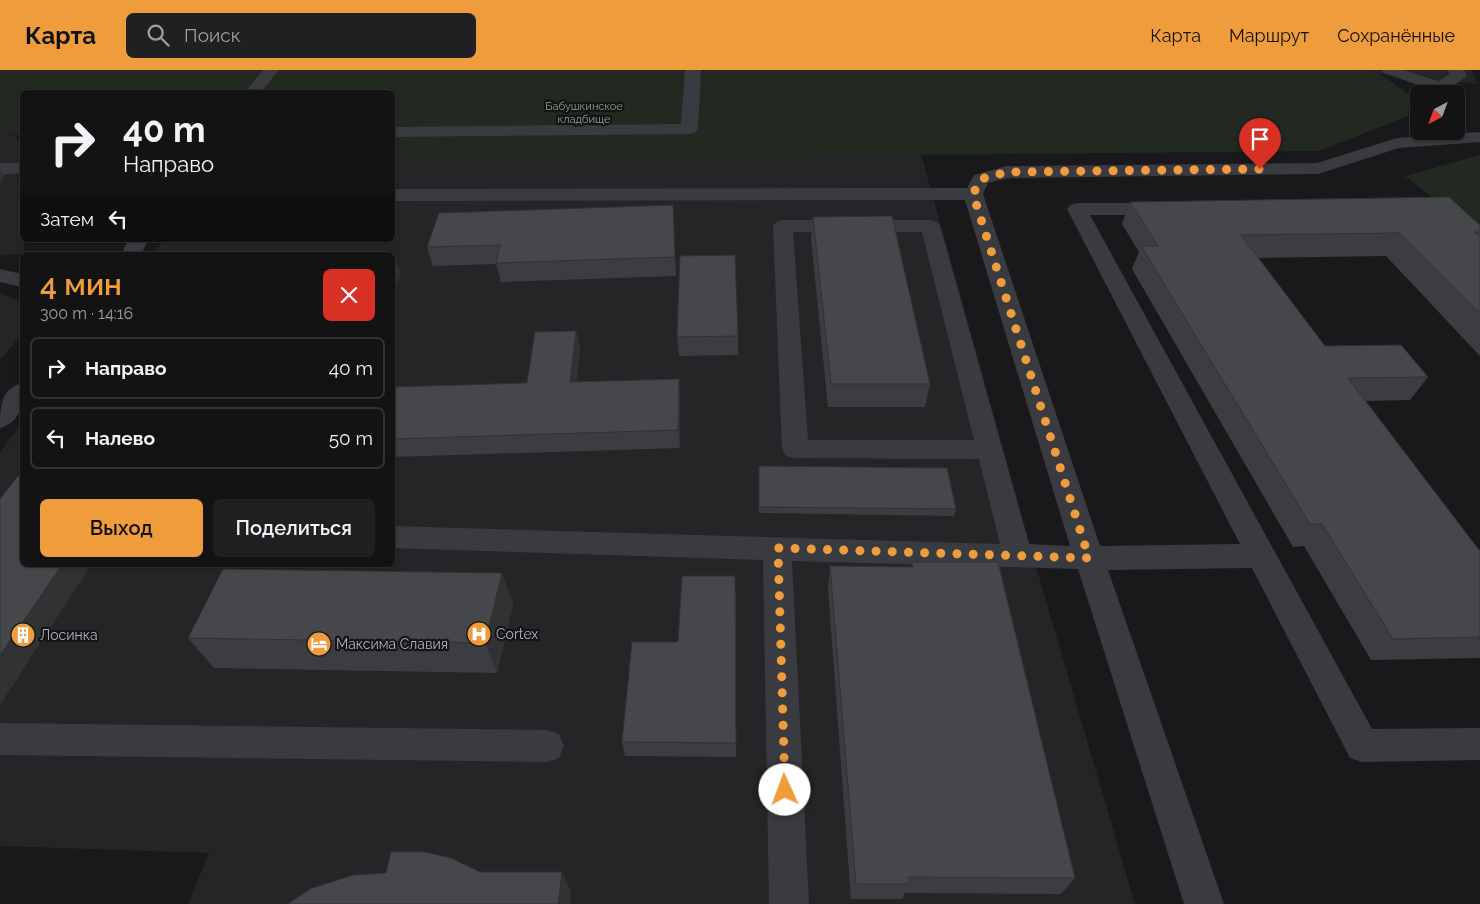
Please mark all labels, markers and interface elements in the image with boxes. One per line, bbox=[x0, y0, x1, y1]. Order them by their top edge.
search box bbox=[126, 13, 476, 58]
text: Карта bbox=[25, 21, 96, 50]
icon: search bbox=[144, 21, 172, 49]
text: Поиск bbox=[184, 24, 241, 46]
text: Карта bbox=[1150, 25, 1201, 46]
text: Маршрут bbox=[1229, 25, 1309, 46]
text: Сохранённые bbox=[1337, 25, 1455, 46]
north arrow bbox=[1410, 85, 1465, 140]
map controls bbox=[1410, 85, 1465, 140]
park label: Бабушкинское кладбище bbox=[545, 100, 623, 126]
text: 40 m bbox=[123, 109, 205, 150]
icon: right bbox=[40, 110, 105, 175]
pin bbox=[1239, 118, 1281, 169]
icon: arrive bbox=[1246, 125, 1274, 153]
text: Направо bbox=[123, 151, 214, 177]
icon: left bbox=[104, 205, 132, 233]
text: Затем bbox=[40, 208, 94, 230]
text: 4 мин bbox=[40, 267, 122, 302]
button: close bbox=[323, 269, 375, 321]
text: 300 m · 14:16 bbox=[40, 304, 133, 323]
icon: right bbox=[42, 354, 70, 382]
text: Направо bbox=[85, 357, 166, 379]
text: 40 m bbox=[329, 357, 373, 379]
icon: left bbox=[42, 424, 70, 452]
text: Налево bbox=[85, 427, 155, 449]
text: 50 m bbox=[329, 427, 373, 449]
button: Выход bbox=[40, 499, 203, 557]
button: Поделиться bbox=[213, 499, 375, 557]
hospital icon: Cortex bbox=[466, 621, 492, 647]
building icon: Лосинка bbox=[10, 622, 36, 648]
place label: Cortex bbox=[496, 626, 538, 642]
place label: Лосинка bbox=[40, 627, 98, 643]
hotel icon: Максима Славия bbox=[306, 631, 332, 657]
place label: Максима Славия bbox=[336, 636, 448, 652]
position arrow bbox=[758, 763, 810, 815]

